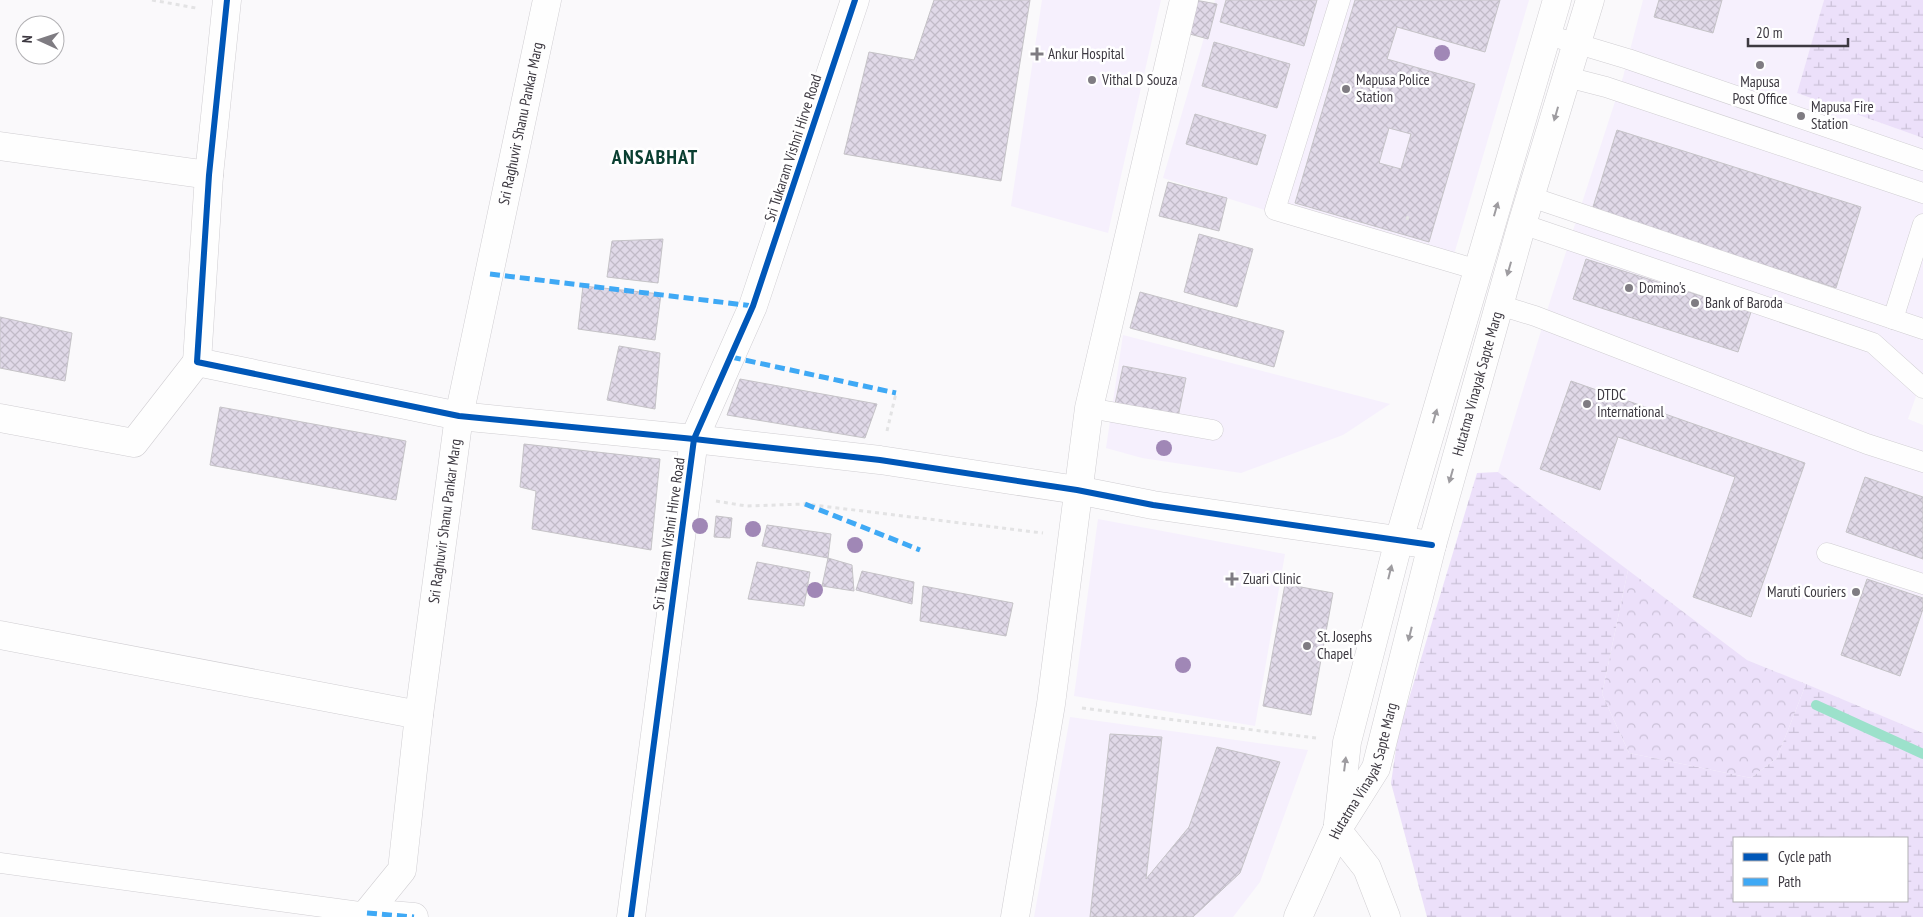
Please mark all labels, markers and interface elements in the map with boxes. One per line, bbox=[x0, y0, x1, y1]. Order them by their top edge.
north arrow bbox=[15, 15, 65, 65]
scale bar bbox=[1748, 15, 1848, 47]
text: 20 m bbox=[1756, 23, 1782, 42]
text: N bbox=[18, 35, 36, 44]
street label: Sri Raghuvir Shanu Pankar Marg bbox=[494, 40, 547, 207]
place label: Ankur Hospital bbox=[1048, 44, 1125, 63]
marker: Ankur Hospital bbox=[1030, 47, 1044, 61]
marker: Mapusa Post Office bbox=[1754, 59, 1766, 71]
place label: Vithal D Souza bbox=[1101, 70, 1177, 89]
place label: Mapusa Police Station bbox=[1356, 70, 1430, 106]
street label: Sri Tukaram Vishni Hirve Road bbox=[760, 72, 825, 224]
place label: Mapusa Post Office bbox=[1732, 72, 1788, 108]
marker: Vithal D Souza bbox=[1086, 74, 1098, 86]
marker: Mapusa Police Station bbox=[1340, 83, 1352, 95]
place label: Mapusa Fire Station bbox=[1811, 97, 1874, 133]
one-way arrow bbox=[1551, 106, 1559, 121]
marker: Mapusa Fire Station bbox=[1795, 110, 1807, 122]
district label: ANSABHAT bbox=[611, 144, 698, 170]
one-way arrow bbox=[1493, 202, 1501, 217]
one-way arrow bbox=[1505, 262, 1513, 277]
place label: Domino's bbox=[1639, 278, 1686, 297]
marker: Domino's bbox=[1623, 282, 1635, 294]
place label: Bank of Baroda bbox=[1705, 293, 1783, 312]
marker: Bank of Baroda bbox=[1689, 297, 1701, 309]
street label: Hutatma Vinayak Sapte Marg bbox=[1447, 309, 1506, 458]
place label: DTDC International bbox=[1597, 385, 1664, 421]
marker: DTDC International bbox=[1581, 398, 1593, 410]
one-way arrow bbox=[1432, 408, 1440, 423]
street label: Sri Raghuvir Shanu Pankar Marg bbox=[424, 438, 465, 605]
street label: Sri Tukaram Vishni Hirve Road bbox=[648, 456, 689, 612]
one-way arrow bbox=[1447, 469, 1455, 484]
one-way arrow bbox=[1387, 564, 1395, 579]
place label: Zuari Clinic bbox=[1243, 569, 1302, 588]
marker: Zuari Clinic bbox=[1225, 572, 1239, 586]
place label: Maruti Couriers bbox=[1767, 582, 1846, 601]
marker: Maruti Couriers bbox=[1850, 586, 1862, 598]
one-way arrow bbox=[1406, 626, 1414, 641]
place label: St. Josephs Chapel bbox=[1317, 627, 1372, 663]
marker: St. Josephs Chapel bbox=[1301, 640, 1313, 652]
street label: Hutatma Vinayak Sapte Marg bbox=[1324, 701, 1401, 842]
one-way arrow bbox=[1341, 756, 1349, 772]
legend bbox=[1733, 837, 1908, 902]
text: Cycle path bbox=[1778, 847, 1831, 866]
text: Path bbox=[1778, 872, 1801, 891]

